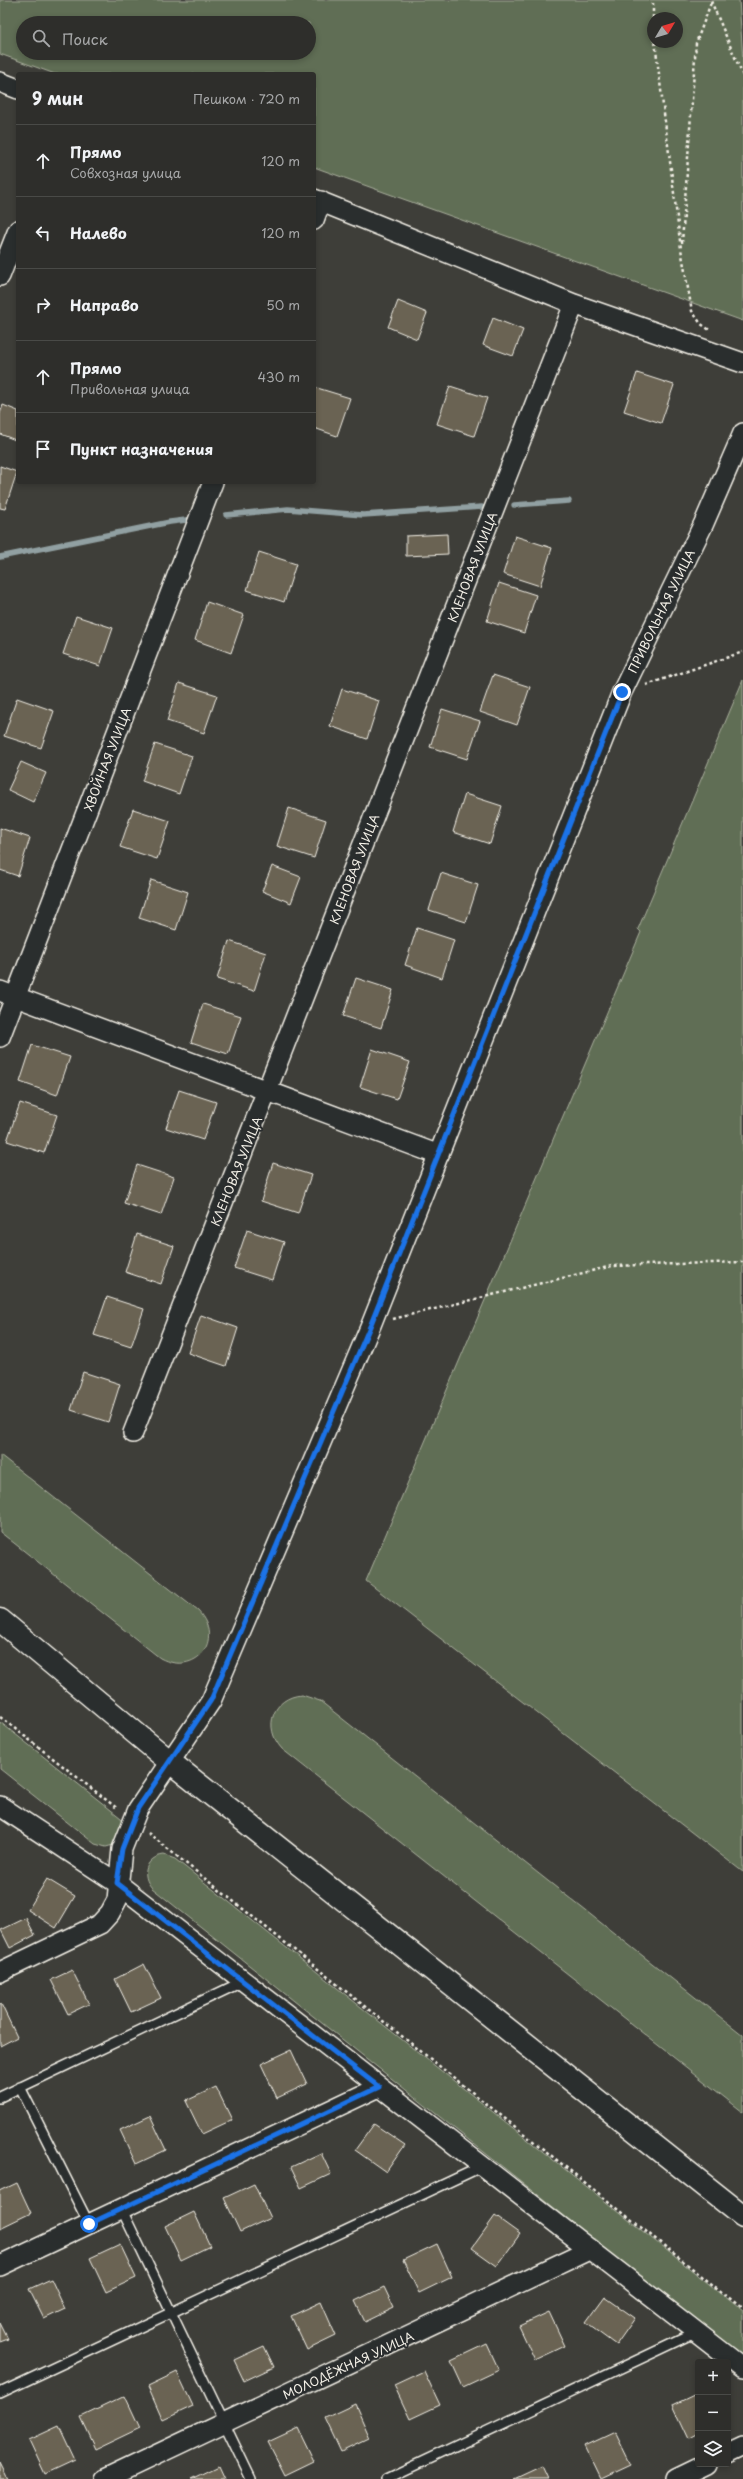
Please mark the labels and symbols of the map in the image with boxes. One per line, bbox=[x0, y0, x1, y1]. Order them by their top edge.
north arrow bbox=[647, 12, 683, 48]
street label: КЛЕНОВАЯ УЛИЦА bbox=[443, 509, 501, 625]
street label: ПРИВОЛЬНАЯ УЛИЦА bbox=[623, 546, 699, 676]
route end bbox=[613, 683, 631, 701]
street label: ХВОЙНАЯ УЛИЦА bbox=[79, 705, 135, 813]
street label: КЛЕНОВАЯ УЛИЦА bbox=[325, 811, 383, 927]
street label: КЛЕНОВАЯ УЛИЦА bbox=[206, 1113, 266, 1229]
route start bbox=[80, 2215, 98, 2233]
street label: МОЛОДЁЖНАЯ УЛИЦА bbox=[280, 2327, 416, 2403]

